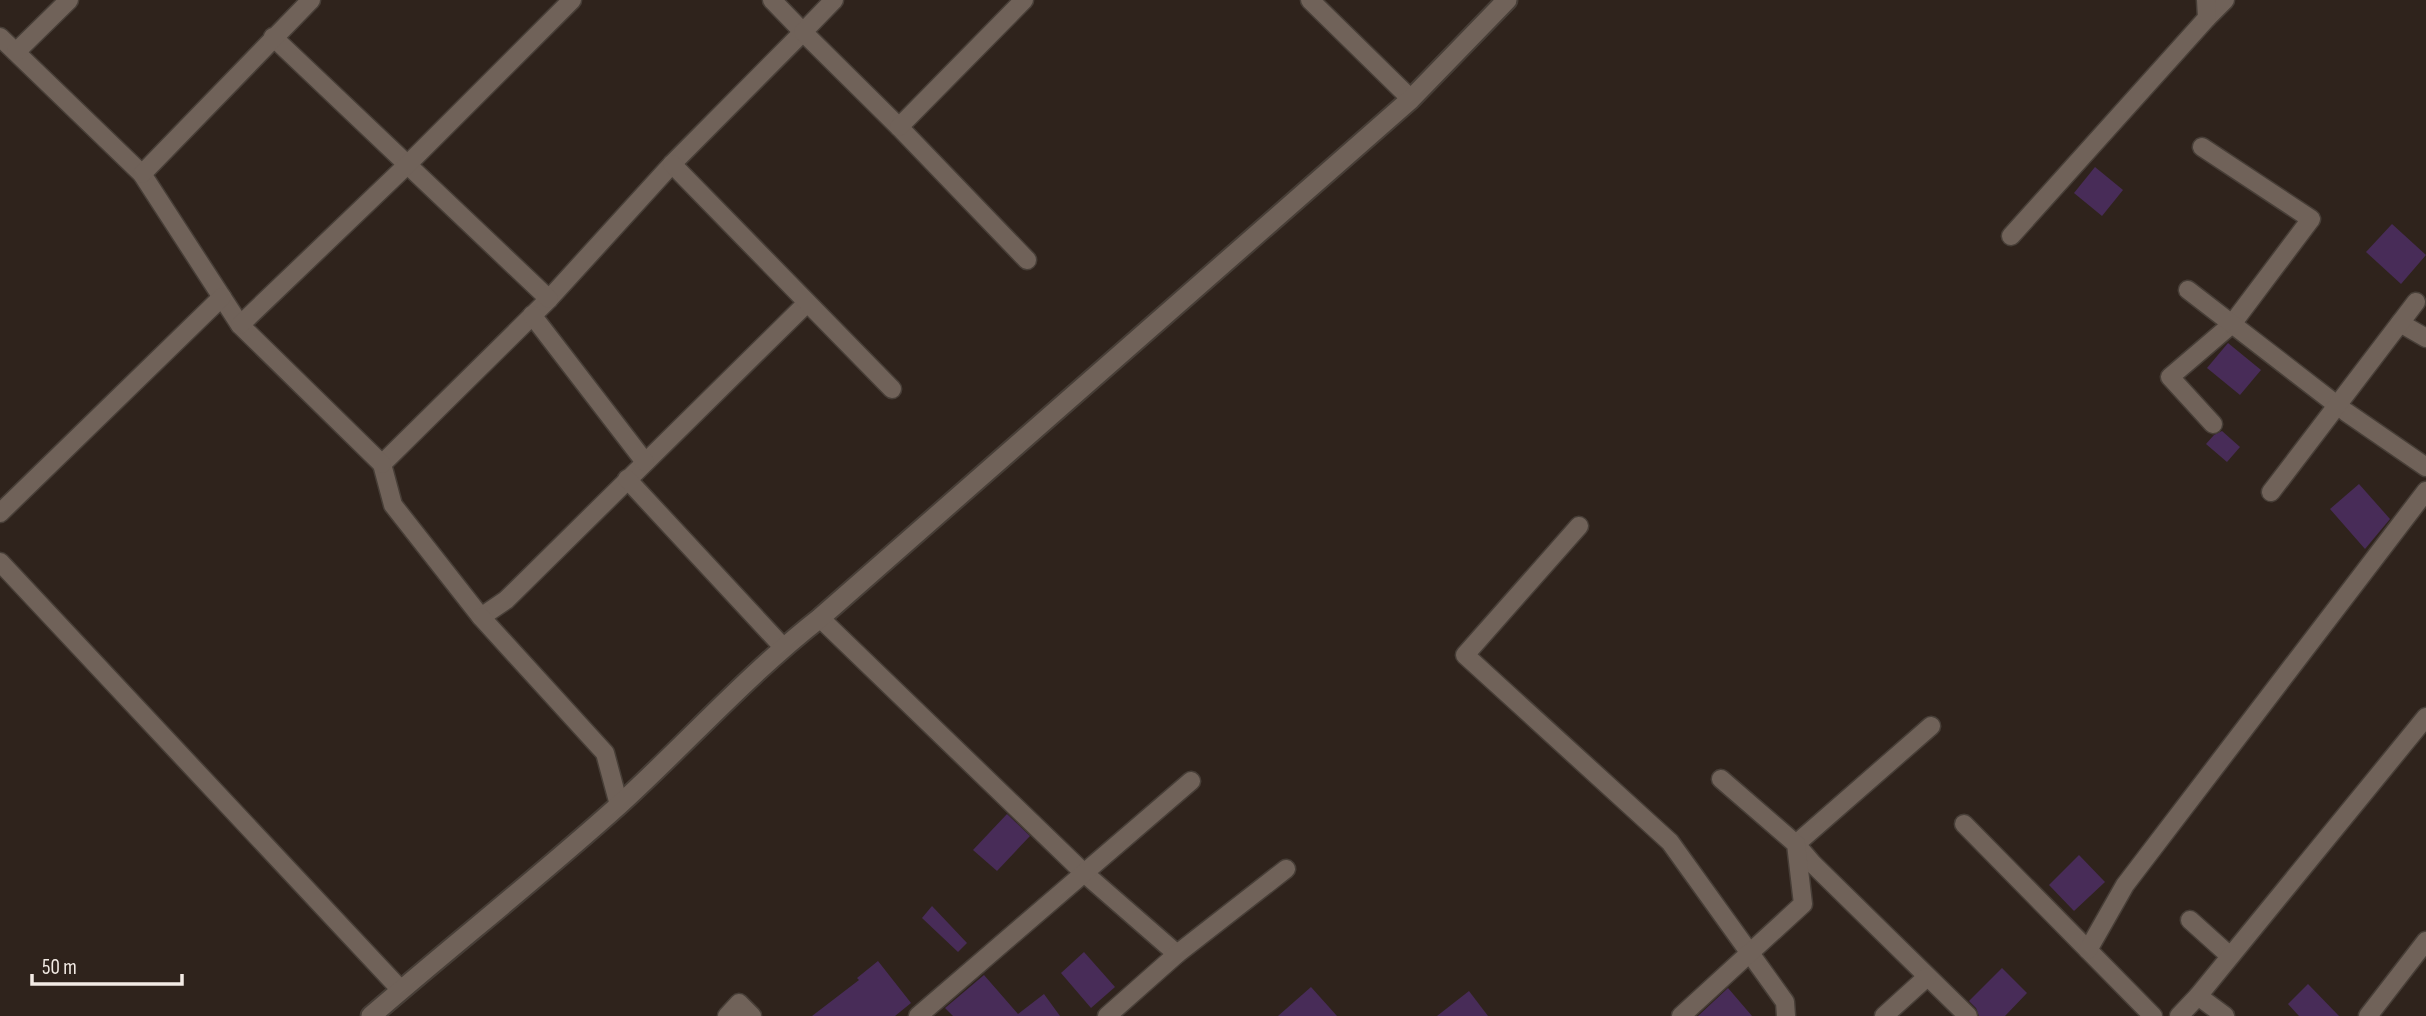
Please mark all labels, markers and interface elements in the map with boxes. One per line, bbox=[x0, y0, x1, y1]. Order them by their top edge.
scale bar bbox=[32, 942, 182, 986]
text: 50 m bbox=[42, 955, 77, 980]

